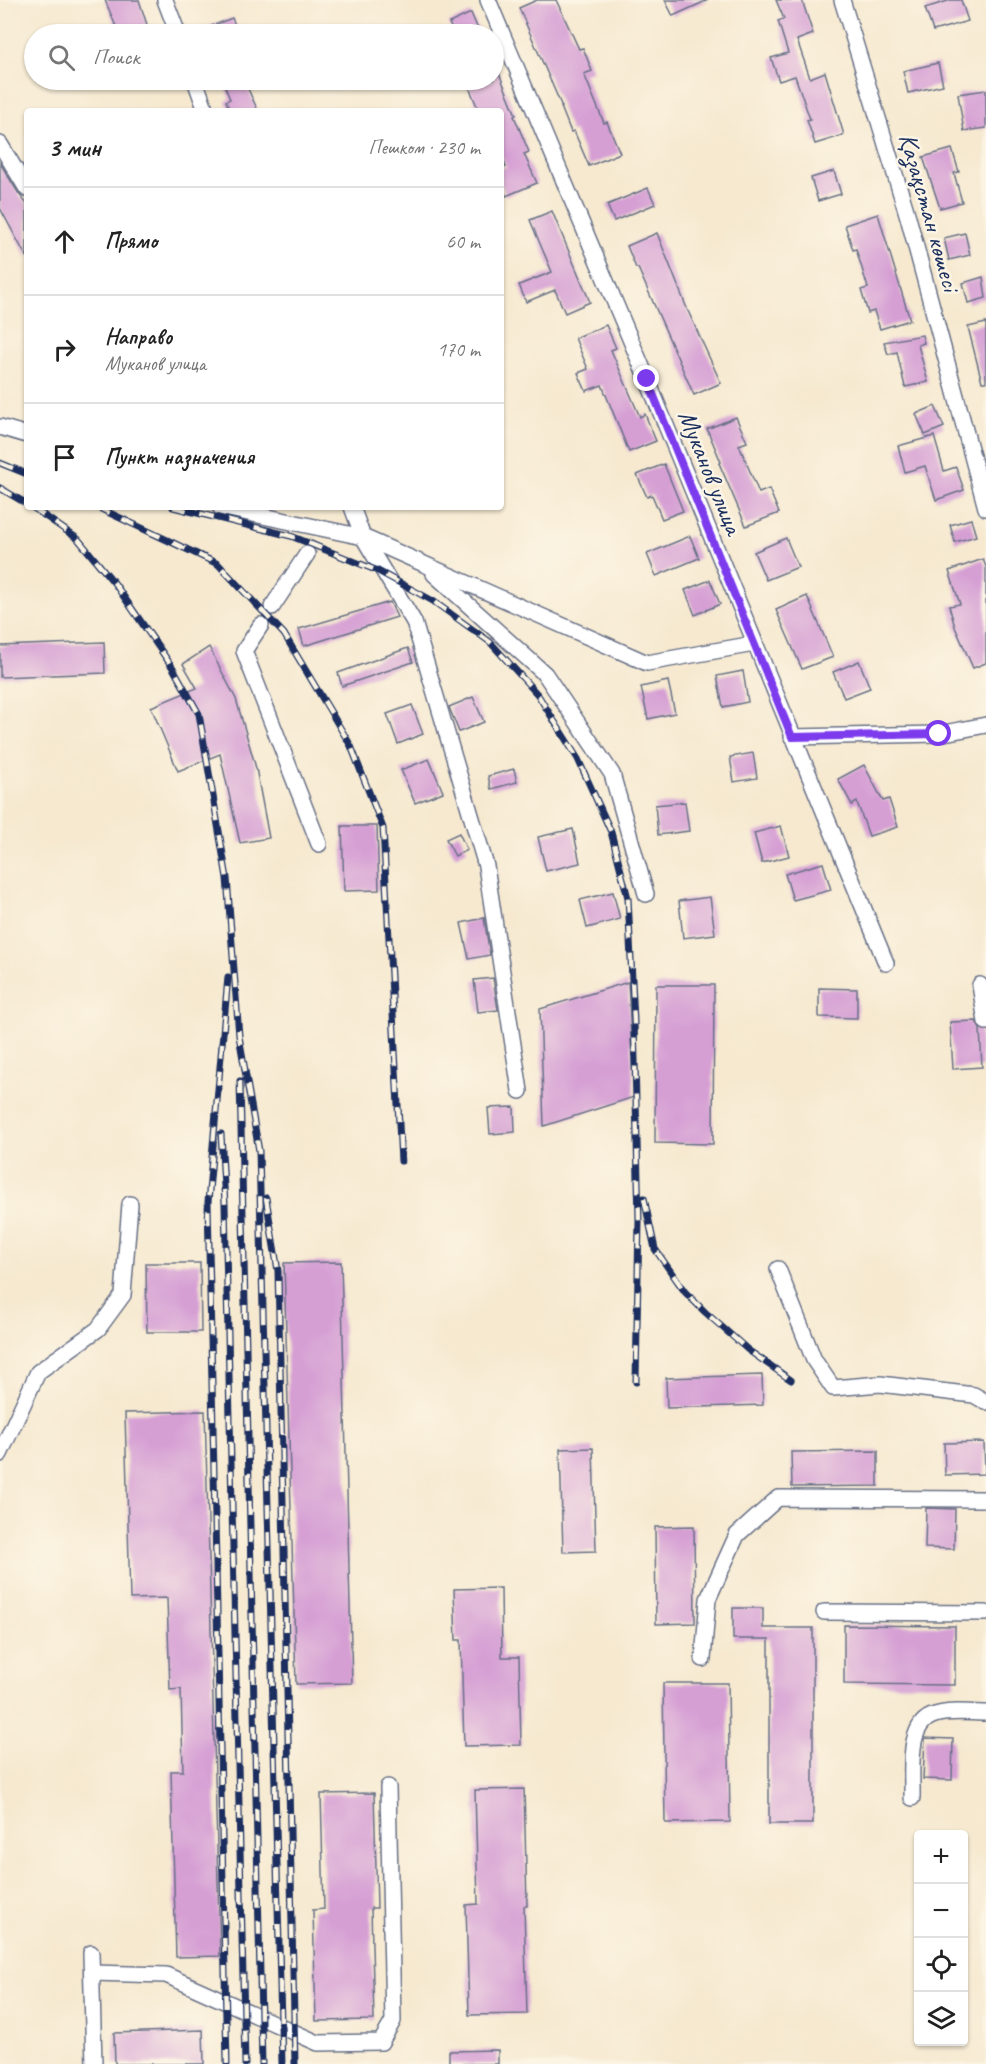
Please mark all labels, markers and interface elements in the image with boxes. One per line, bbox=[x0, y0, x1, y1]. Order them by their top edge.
search box bbox=[24, 24, 504, 90]
icon: search bbox=[45, 41, 78, 74]
text: Поиск bbox=[93, 43, 139, 71]
street label: Қазақстан көшесі bbox=[890, 129, 969, 298]
text: 3 мин bbox=[48, 131, 101, 164]
text: Пешком · 230 m bbox=[368, 135, 480, 160]
icon: ahead bbox=[48, 225, 81, 258]
text: Прямо bbox=[105, 227, 157, 255]
text: 60 m bbox=[446, 229, 480, 254]
text: Направо bbox=[105, 323, 172, 351]
icon: right bbox=[48, 333, 81, 366]
text: 170 m bbox=[437, 337, 480, 362]
text: Муканов улица bbox=[105, 351, 206, 376]
route end bbox=[633, 365, 659, 391]
street label: Муканов улица bbox=[671, 405, 751, 541]
icon: arrive bbox=[48, 441, 81, 474]
text: Пункт назначения bbox=[105, 443, 254, 471]
route start bbox=[925, 720, 951, 746]
map controls bbox=[914, 1830, 968, 2046]
button: + bbox=[914, 1830, 968, 1884]
button: − bbox=[914, 1884, 968, 1938]
button: locate bbox=[914, 1938, 968, 1992]
button: layers bbox=[914, 1992, 968, 2046]

